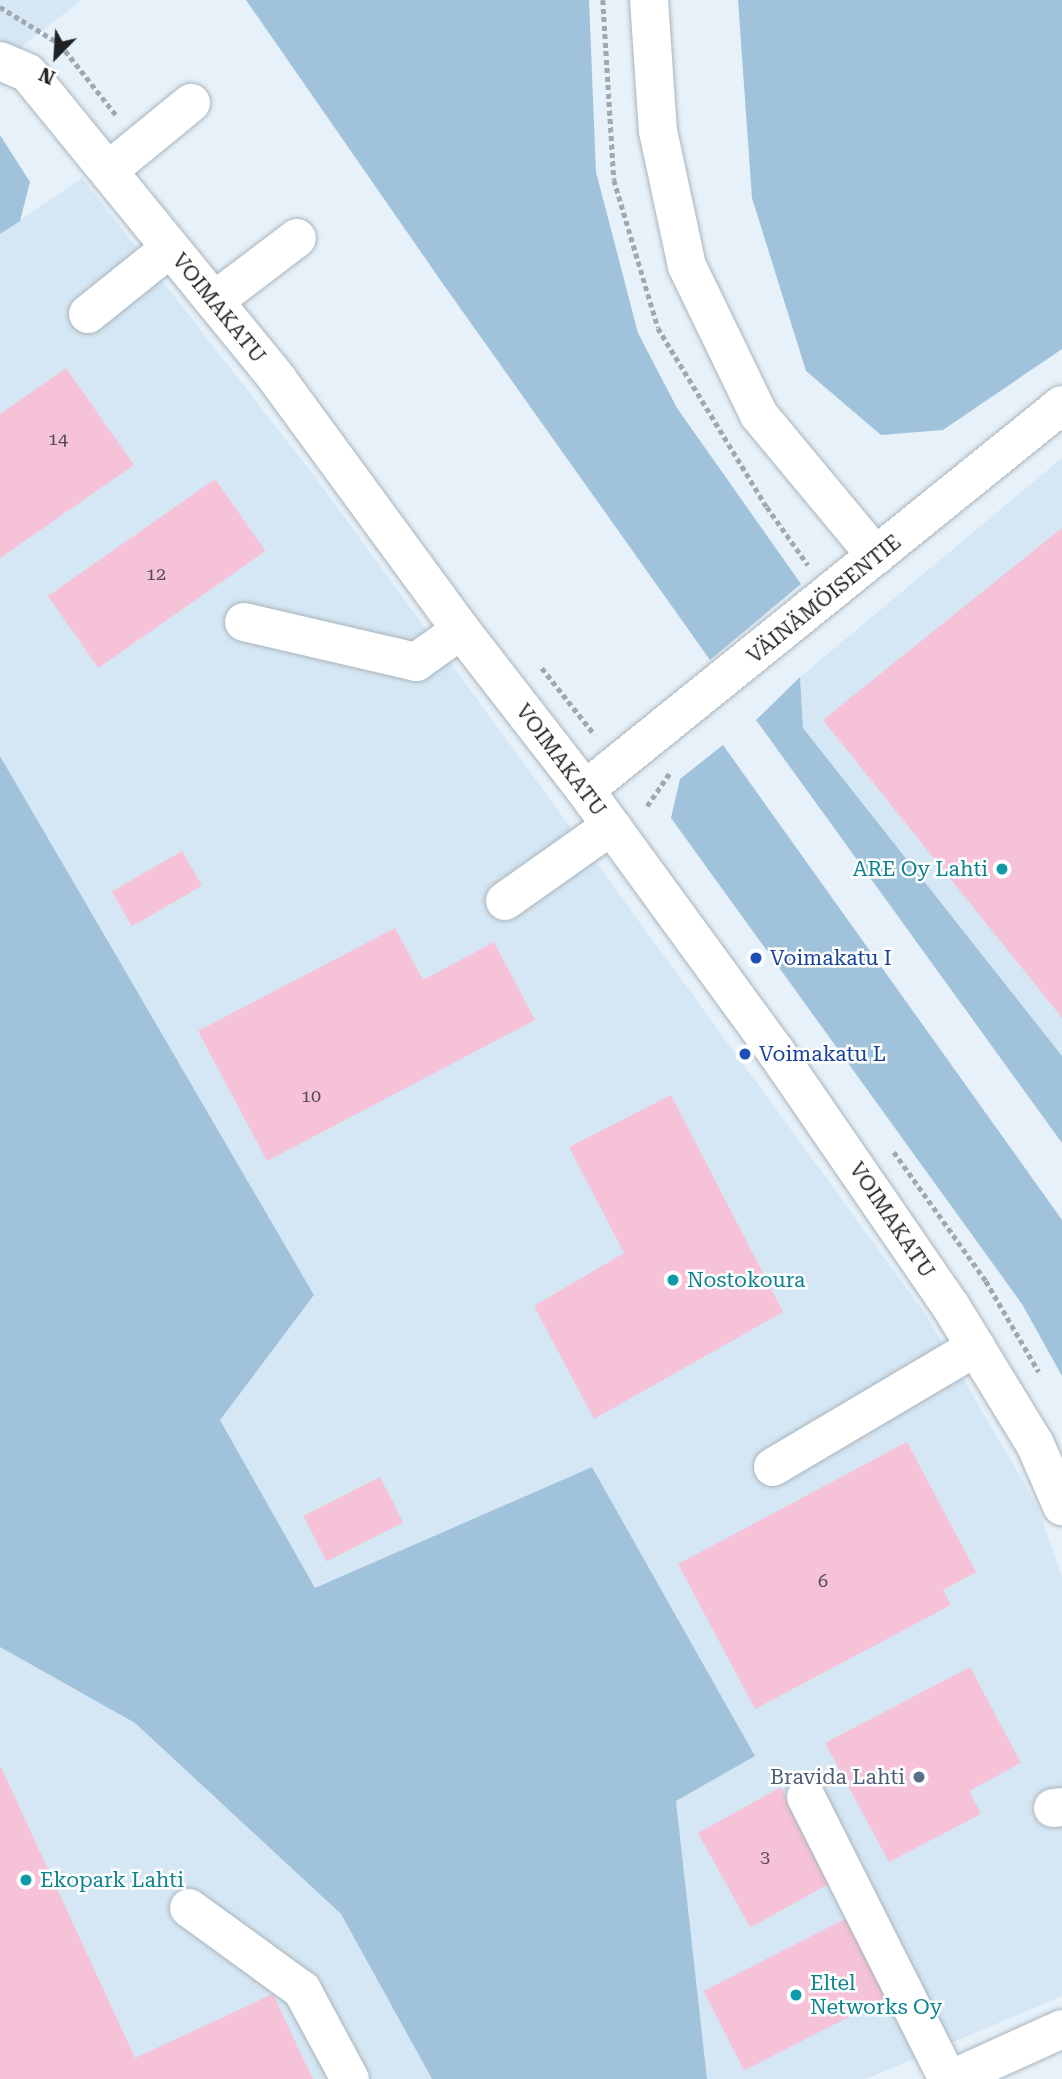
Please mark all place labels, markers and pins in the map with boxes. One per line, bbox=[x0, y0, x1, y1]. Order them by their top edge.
place label: ARE Oy Lahti bbox=[853, 856, 988, 882]
marker: ARE Oy Lahti bbox=[994, 861, 1010, 877]
place label: Voimakatu I bbox=[770, 945, 892, 971]
marker: Voimakatu I bbox=[748, 950, 764, 966]
place label: Voimakatu L bbox=[759, 1041, 886, 1067]
marker: Voimakatu L bbox=[737, 1046, 753, 1062]
place label: Nostokoura bbox=[687, 1267, 805, 1293]
marker: Nostokoura bbox=[665, 1272, 681, 1288]
place label: Bravida Lahti bbox=[770, 1764, 905, 1790]
marker: Bravida Lahti bbox=[911, 1769, 927, 1785]
place label: Ekopark Lahti bbox=[40, 1867, 184, 1893]
marker: Ekopark Lahti bbox=[18, 1872, 34, 1888]
place label: Eltel Networks Oy bbox=[810, 1970, 942, 2020]
marker: Eltel Networks Oy bbox=[788, 1987, 804, 2003]

